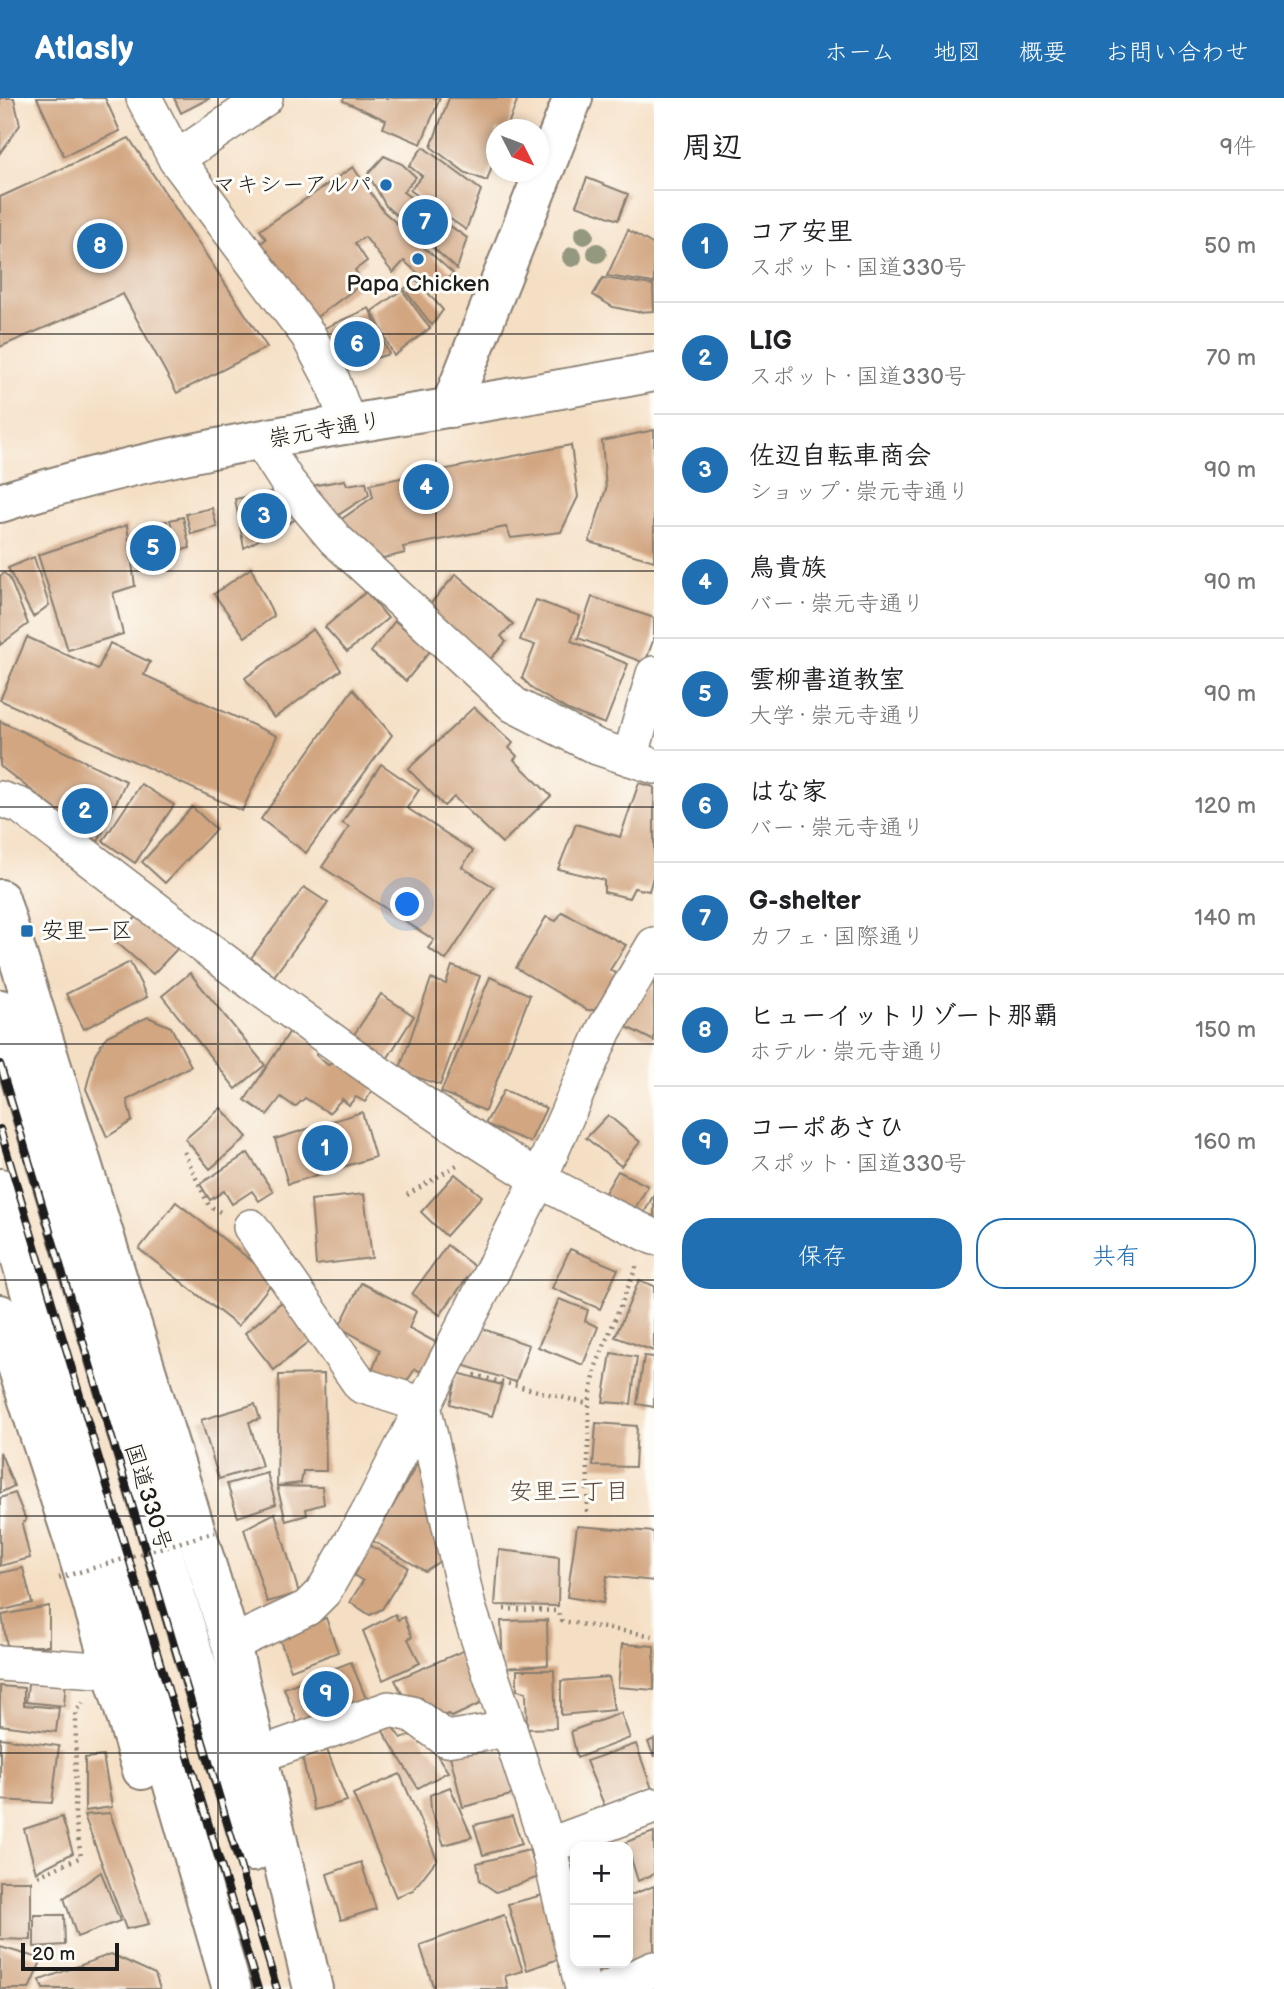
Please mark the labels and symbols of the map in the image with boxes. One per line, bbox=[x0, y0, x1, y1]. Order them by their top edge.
north arrow bbox=[486, 119, 549, 182]
place label: マキシーアルパ bbox=[213, 171, 372, 199]
marker: マキシーアルパ bbox=[378, 177, 394, 193]
pin: 7 bbox=[402, 196, 448, 248]
pin: 8 bbox=[77, 220, 123, 272]
marker: Papa Chicken bbox=[410, 251, 426, 267]
place label: Papa Chicken bbox=[346, 270, 490, 298]
pin: 6 bbox=[334, 318, 380, 370]
street label: 崇元寺通り bbox=[266, 406, 384, 454]
pin: 4 bbox=[403, 461, 449, 513]
pin: 3 bbox=[241, 490, 287, 542]
pin: 5 bbox=[130, 522, 176, 574]
pin: 2 bbox=[62, 785, 108, 837]
your location bbox=[390, 887, 424, 921]
place label: 安里一区 bbox=[41, 917, 133, 945]
marker: 安里一区 bbox=[19, 923, 35, 939]
pin: 1 bbox=[302, 1122, 348, 1174]
street label: 国道330号 bbox=[118, 1440, 178, 1554]
district label: 安里三丁目 bbox=[509, 1477, 629, 1506]
pin: 9 bbox=[303, 1668, 349, 1720]
scale bar bbox=[21, 1940, 119, 1972]

